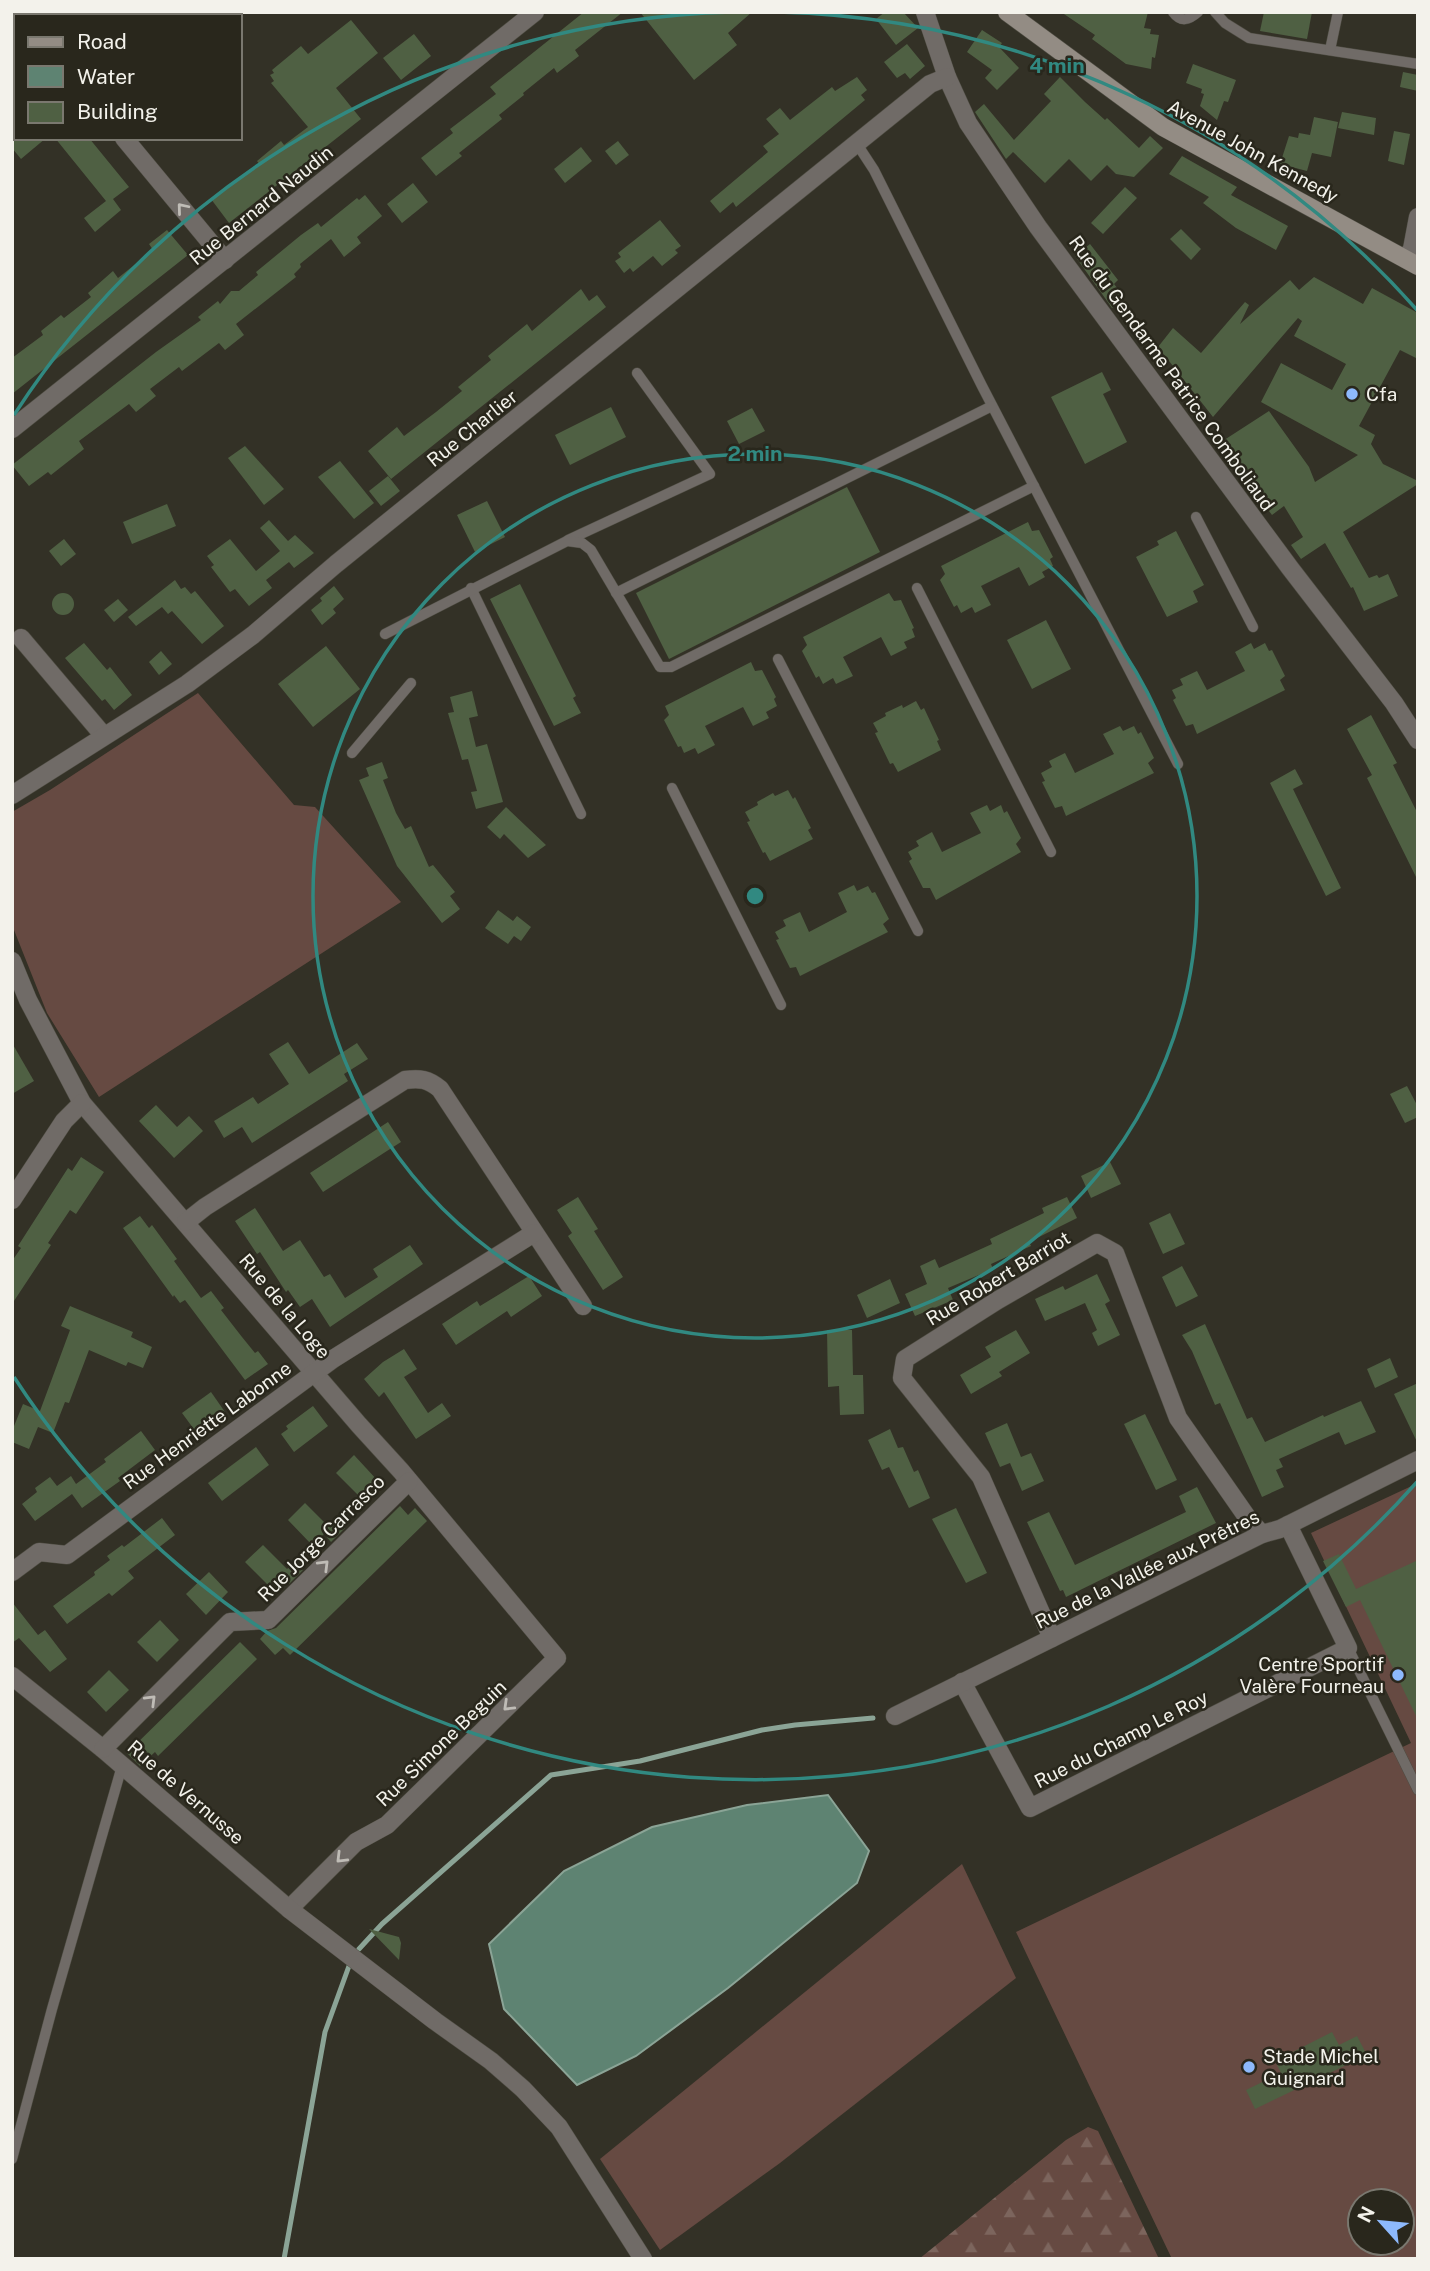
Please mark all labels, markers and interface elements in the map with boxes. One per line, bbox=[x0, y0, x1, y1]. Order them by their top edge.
legend bbox=[14, 14, 242, 140]
text: Road bbox=[77, 29, 127, 54]
text: 4 min bbox=[1029, 53, 1085, 78]
text: Water bbox=[77, 64, 135, 89]
street label: Avenue John Kennedy bbox=[1164, 95, 1342, 207]
text: Building bbox=[77, 99, 158, 124]
street label: Rue Bernard Naudin bbox=[185, 141, 337, 269]
one-way arrow bbox=[178, 203, 190, 216]
street label: Rue du Gendarme Patrice Comboliaud bbox=[1065, 231, 1279, 515]
place label: Cfa bbox=[1366, 383, 1397, 405]
street label: Rue Charlier bbox=[423, 385, 521, 471]
marker: Cfa bbox=[1344, 386, 1360, 402]
text: 2 min bbox=[727, 441, 783, 466]
centre of rings bbox=[743, 884, 767, 908]
street label: Rue Robert Barriot bbox=[922, 1226, 1074, 1330]
street label: Rue de la Loge bbox=[235, 1249, 335, 1363]
street label: Rue Henriette Labonne bbox=[119, 1357, 295, 1493]
street label: Rue Jorge Carrasco bbox=[253, 1470, 389, 1606]
street label: Rue de la Vallée aux Prêtres bbox=[1031, 1505, 1263, 1633]
one-way arrow bbox=[316, 1560, 329, 1573]
place label: Centre Sportif Valère Fourneau bbox=[1240, 1653, 1384, 1697]
marker: Centre Sportif Valère Fourneau bbox=[1390, 1667, 1406, 1683]
street label: Rue Simone Beguin bbox=[372, 1675, 510, 1811]
street label: Rue du Champ Le Roy bbox=[1031, 1686, 1211, 1792]
one-way arrow bbox=[143, 1696, 156, 1709]
one-way arrow bbox=[504, 1697, 517, 1710]
street label: Rue de Vernusse bbox=[123, 1735, 249, 1849]
one-way arrow bbox=[336, 1850, 349, 1863]
place label: Stade Michel Guignard bbox=[1263, 2045, 1379, 2089]
marker: Stade Michel Guignard bbox=[1241, 2059, 1257, 2075]
north arrow bbox=[1346, 2187, 1416, 2257]
text: N bbox=[1353, 2203, 1379, 2226]

